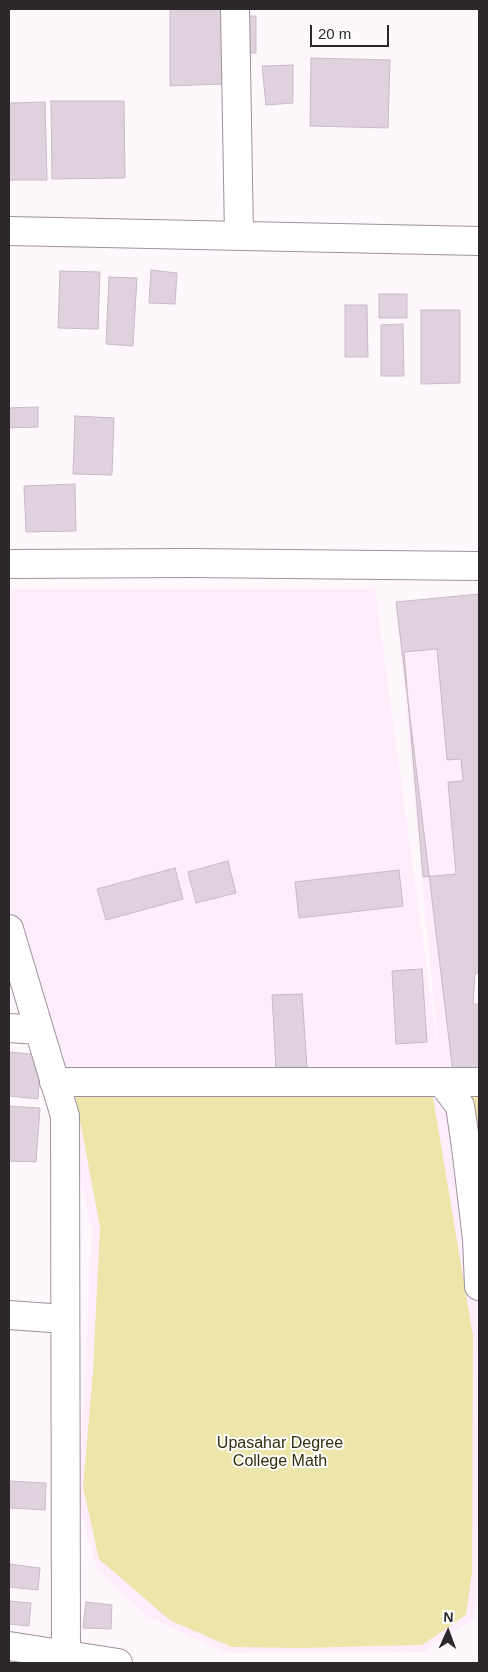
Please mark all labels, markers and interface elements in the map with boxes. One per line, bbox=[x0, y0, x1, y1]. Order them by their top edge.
scale bar bbox=[313, 15, 392, 47]
text: 20 m bbox=[318, 25, 351, 42]
park label: Upasahar Degree College Math bbox=[217, 1434, 343, 1472]
north arrow bbox=[423, 1607, 473, 1657]
text: N bbox=[443, 1609, 454, 1625]

